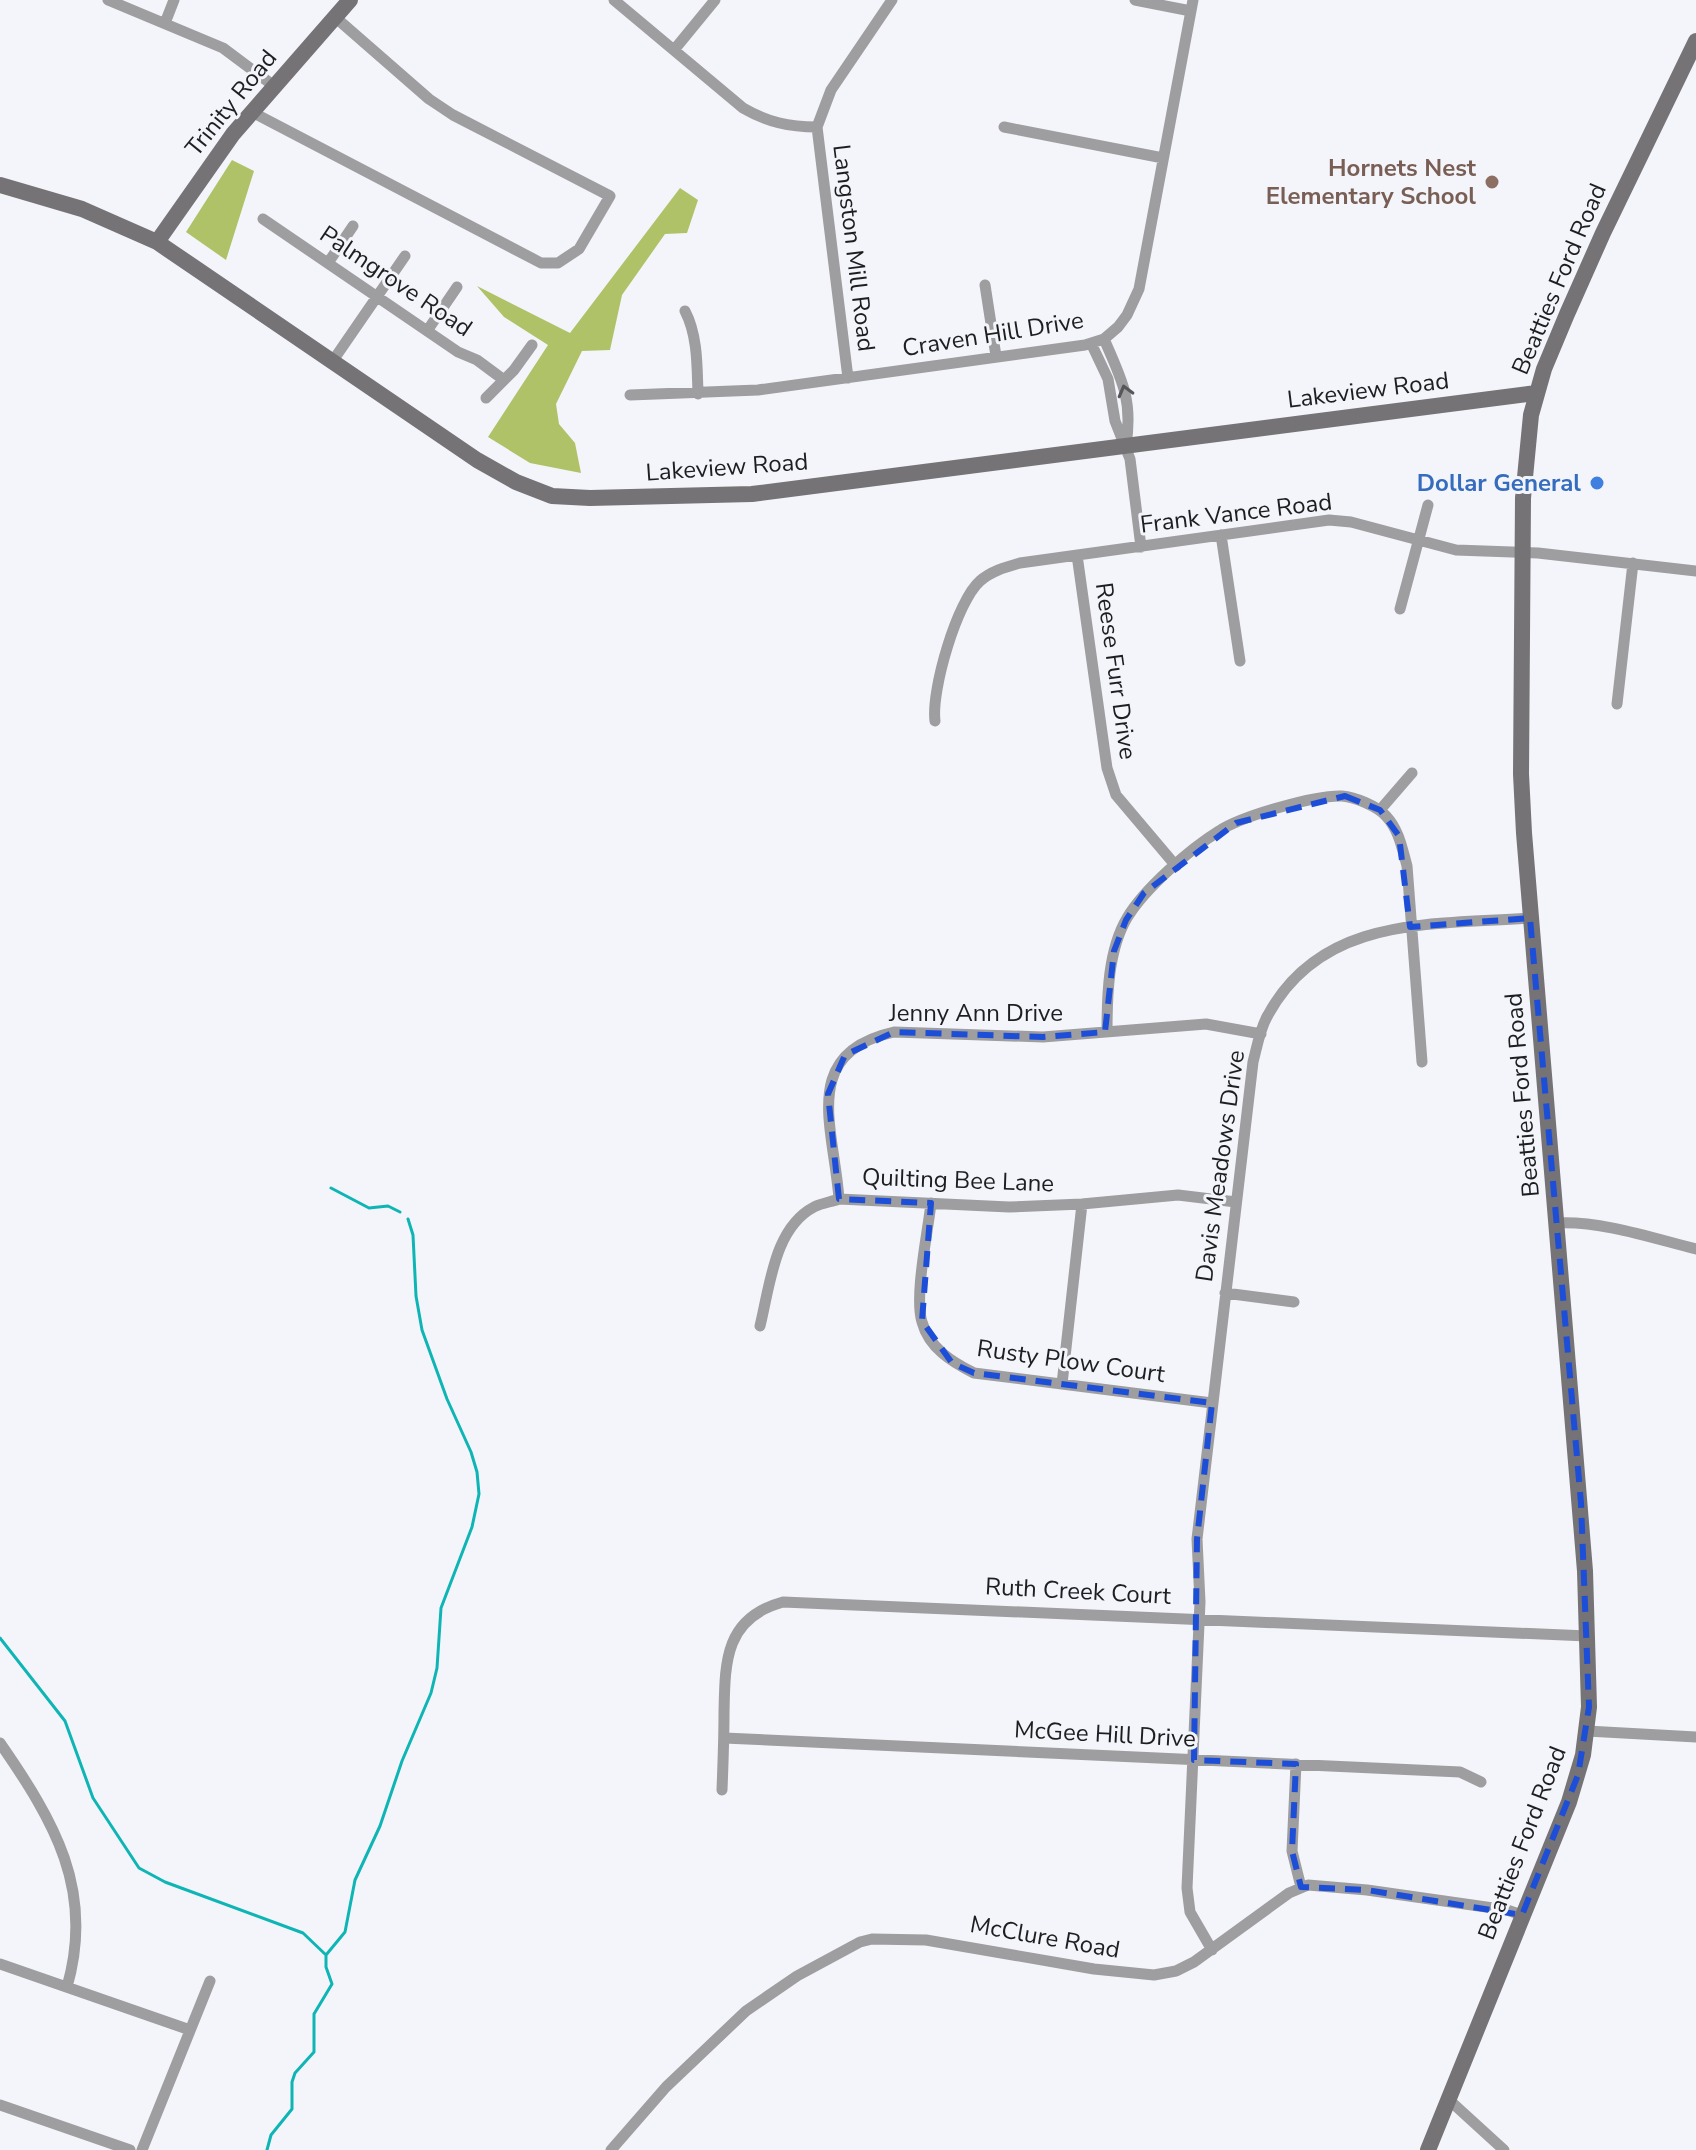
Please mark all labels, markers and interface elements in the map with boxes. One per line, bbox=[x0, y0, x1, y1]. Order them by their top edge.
street label: Trinity Road bbox=[178, 43, 284, 163]
street label: Langston Mill Road bbox=[825, 143, 883, 353]
place label: Hornets Nest Elementary School bbox=[1266, 152, 1477, 212]
marker: Hornets Nest Elementary School bbox=[1483, 173, 1501, 191]
street label: Beatties Ford Road bbox=[1504, 179, 1614, 379]
street label: Palmgrove Road bbox=[313, 218, 479, 344]
street label: Craven Hill Drive bbox=[900, 304, 1086, 364]
street label: Lakeview Road bbox=[1285, 364, 1451, 416]
one-way arrow bbox=[1117, 384, 1134, 398]
street label: Lakeview Road bbox=[645, 445, 809, 489]
place label: Dollar General bbox=[1417, 467, 1581, 499]
marker: Dollar General bbox=[1588, 474, 1606, 492]
street label: Frank Vance Road bbox=[1138, 485, 1334, 541]
street label: Reese Furr Drive bbox=[1088, 580, 1144, 762]
street label: Beatties Ford Road bbox=[1497, 992, 1547, 1198]
street label: Jenny Ann Drive bbox=[888, 997, 1063, 1029]
street label: Davis Meadows Drive bbox=[1188, 1048, 1252, 1284]
street label: Quilting Bee Lane bbox=[861, 1161, 1055, 1199]
street label: Rusty Plow Court bbox=[975, 1332, 1168, 1390]
street label: Ruth Creek Court bbox=[984, 1570, 1172, 1612]
street label: McGee Hill Drive bbox=[1013, 1713, 1197, 1755]
street label: Beatties Ford Road bbox=[1470, 1742, 1574, 1944]
street label: McClure Road bbox=[968, 1908, 1122, 1966]

